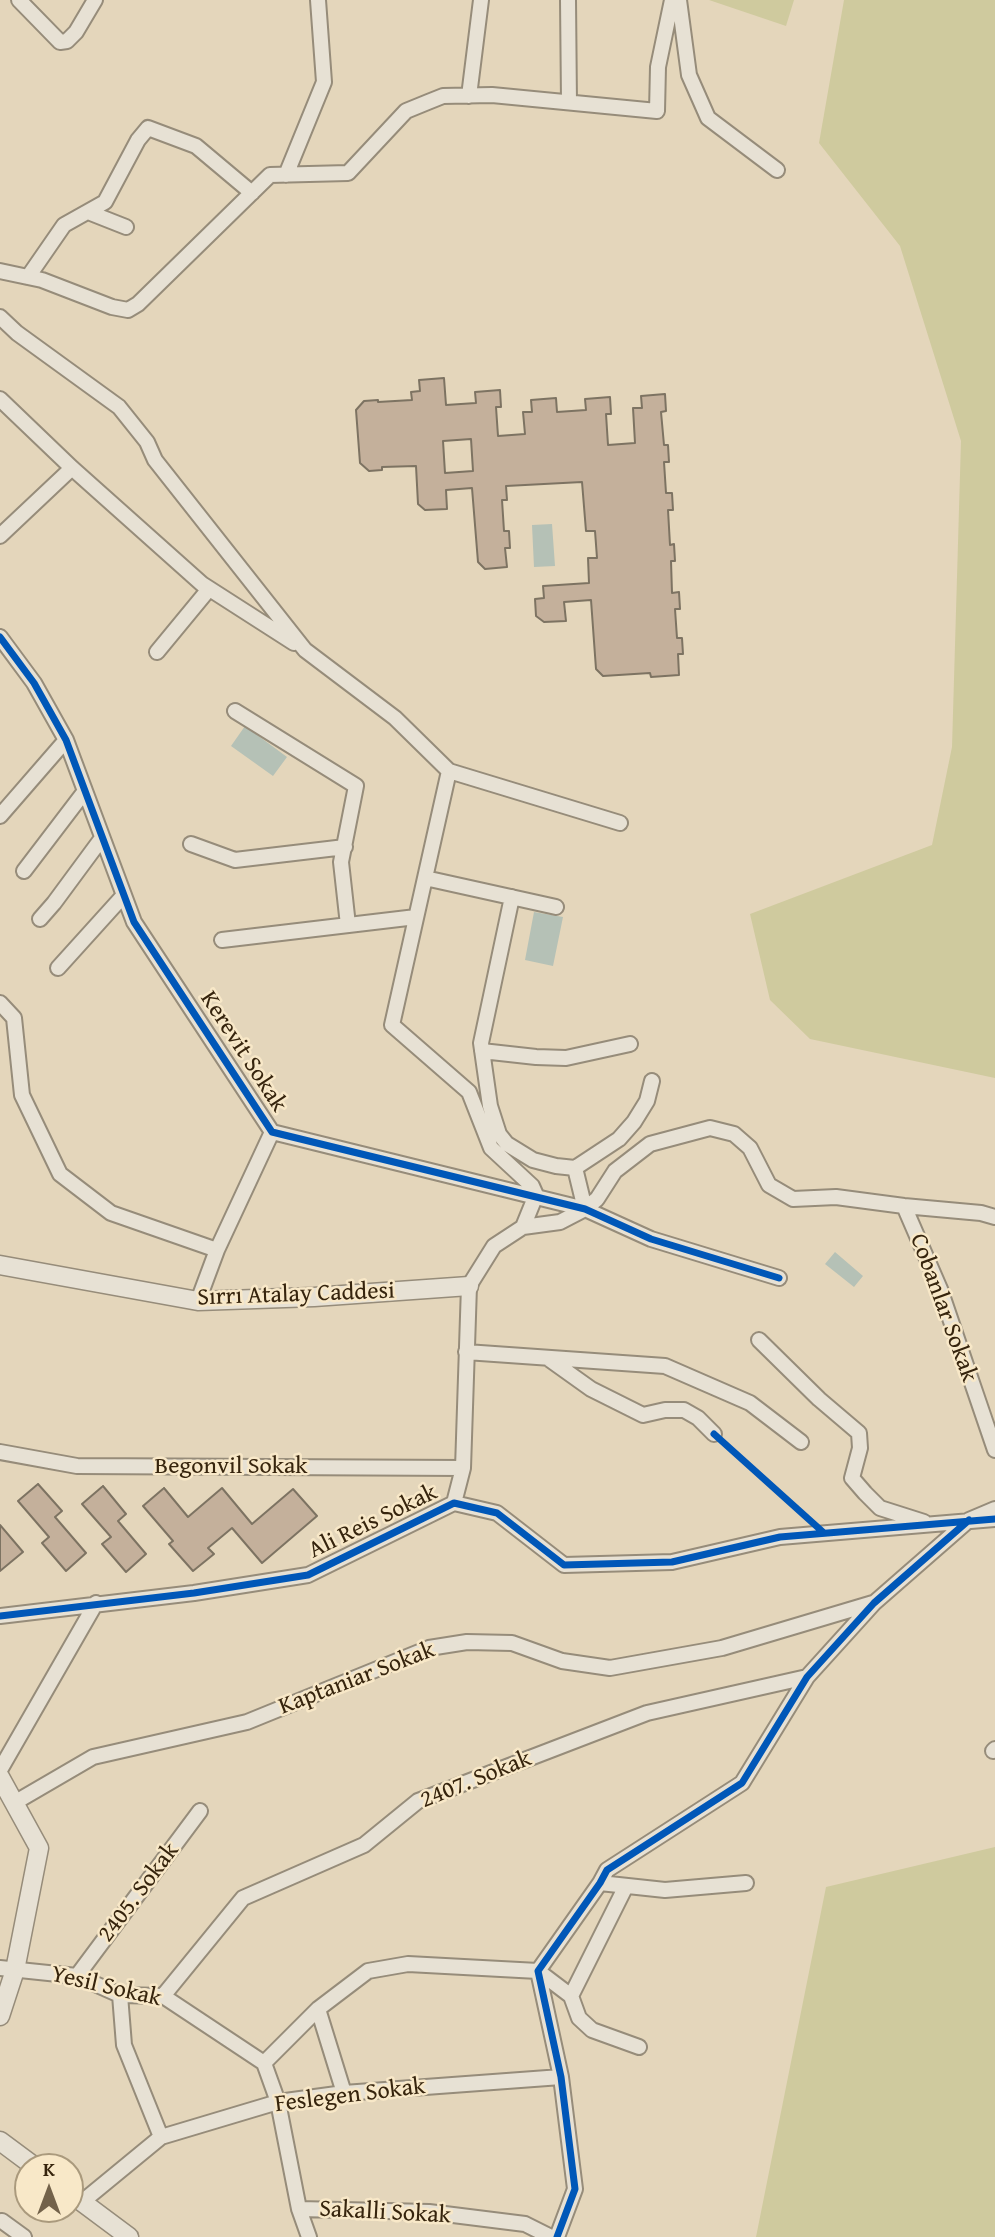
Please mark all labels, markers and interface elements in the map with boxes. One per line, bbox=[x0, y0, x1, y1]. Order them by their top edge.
street label: Kerevit Sokak bbox=[193, 986, 293, 1118]
street label: Cobanlar Sokak bbox=[903, 1230, 983, 1386]
street label: Sırrı Atalay Caddesi bbox=[197, 1277, 395, 1313]
street label: Begonvil Sokak bbox=[155, 1453, 307, 1481]
street label: Ali Reis Sokak bbox=[304, 1478, 442, 1566]
street label: Kaptaniar Sokak bbox=[275, 1636, 439, 1722]
street label: 2407. Sokak bbox=[416, 1745, 536, 1815]
street label: 2405. Sokak bbox=[92, 1838, 186, 1948]
street label: Yesil Sokak bbox=[48, 1960, 164, 2014]
street label: Feslegen Sokak bbox=[273, 2072, 427, 2120]
north arrow bbox=[14, 2153, 84, 2223]
text: K bbox=[43, 2155, 55, 2183]
street label: Sakalli Sokak bbox=[318, 2195, 452, 2231]

